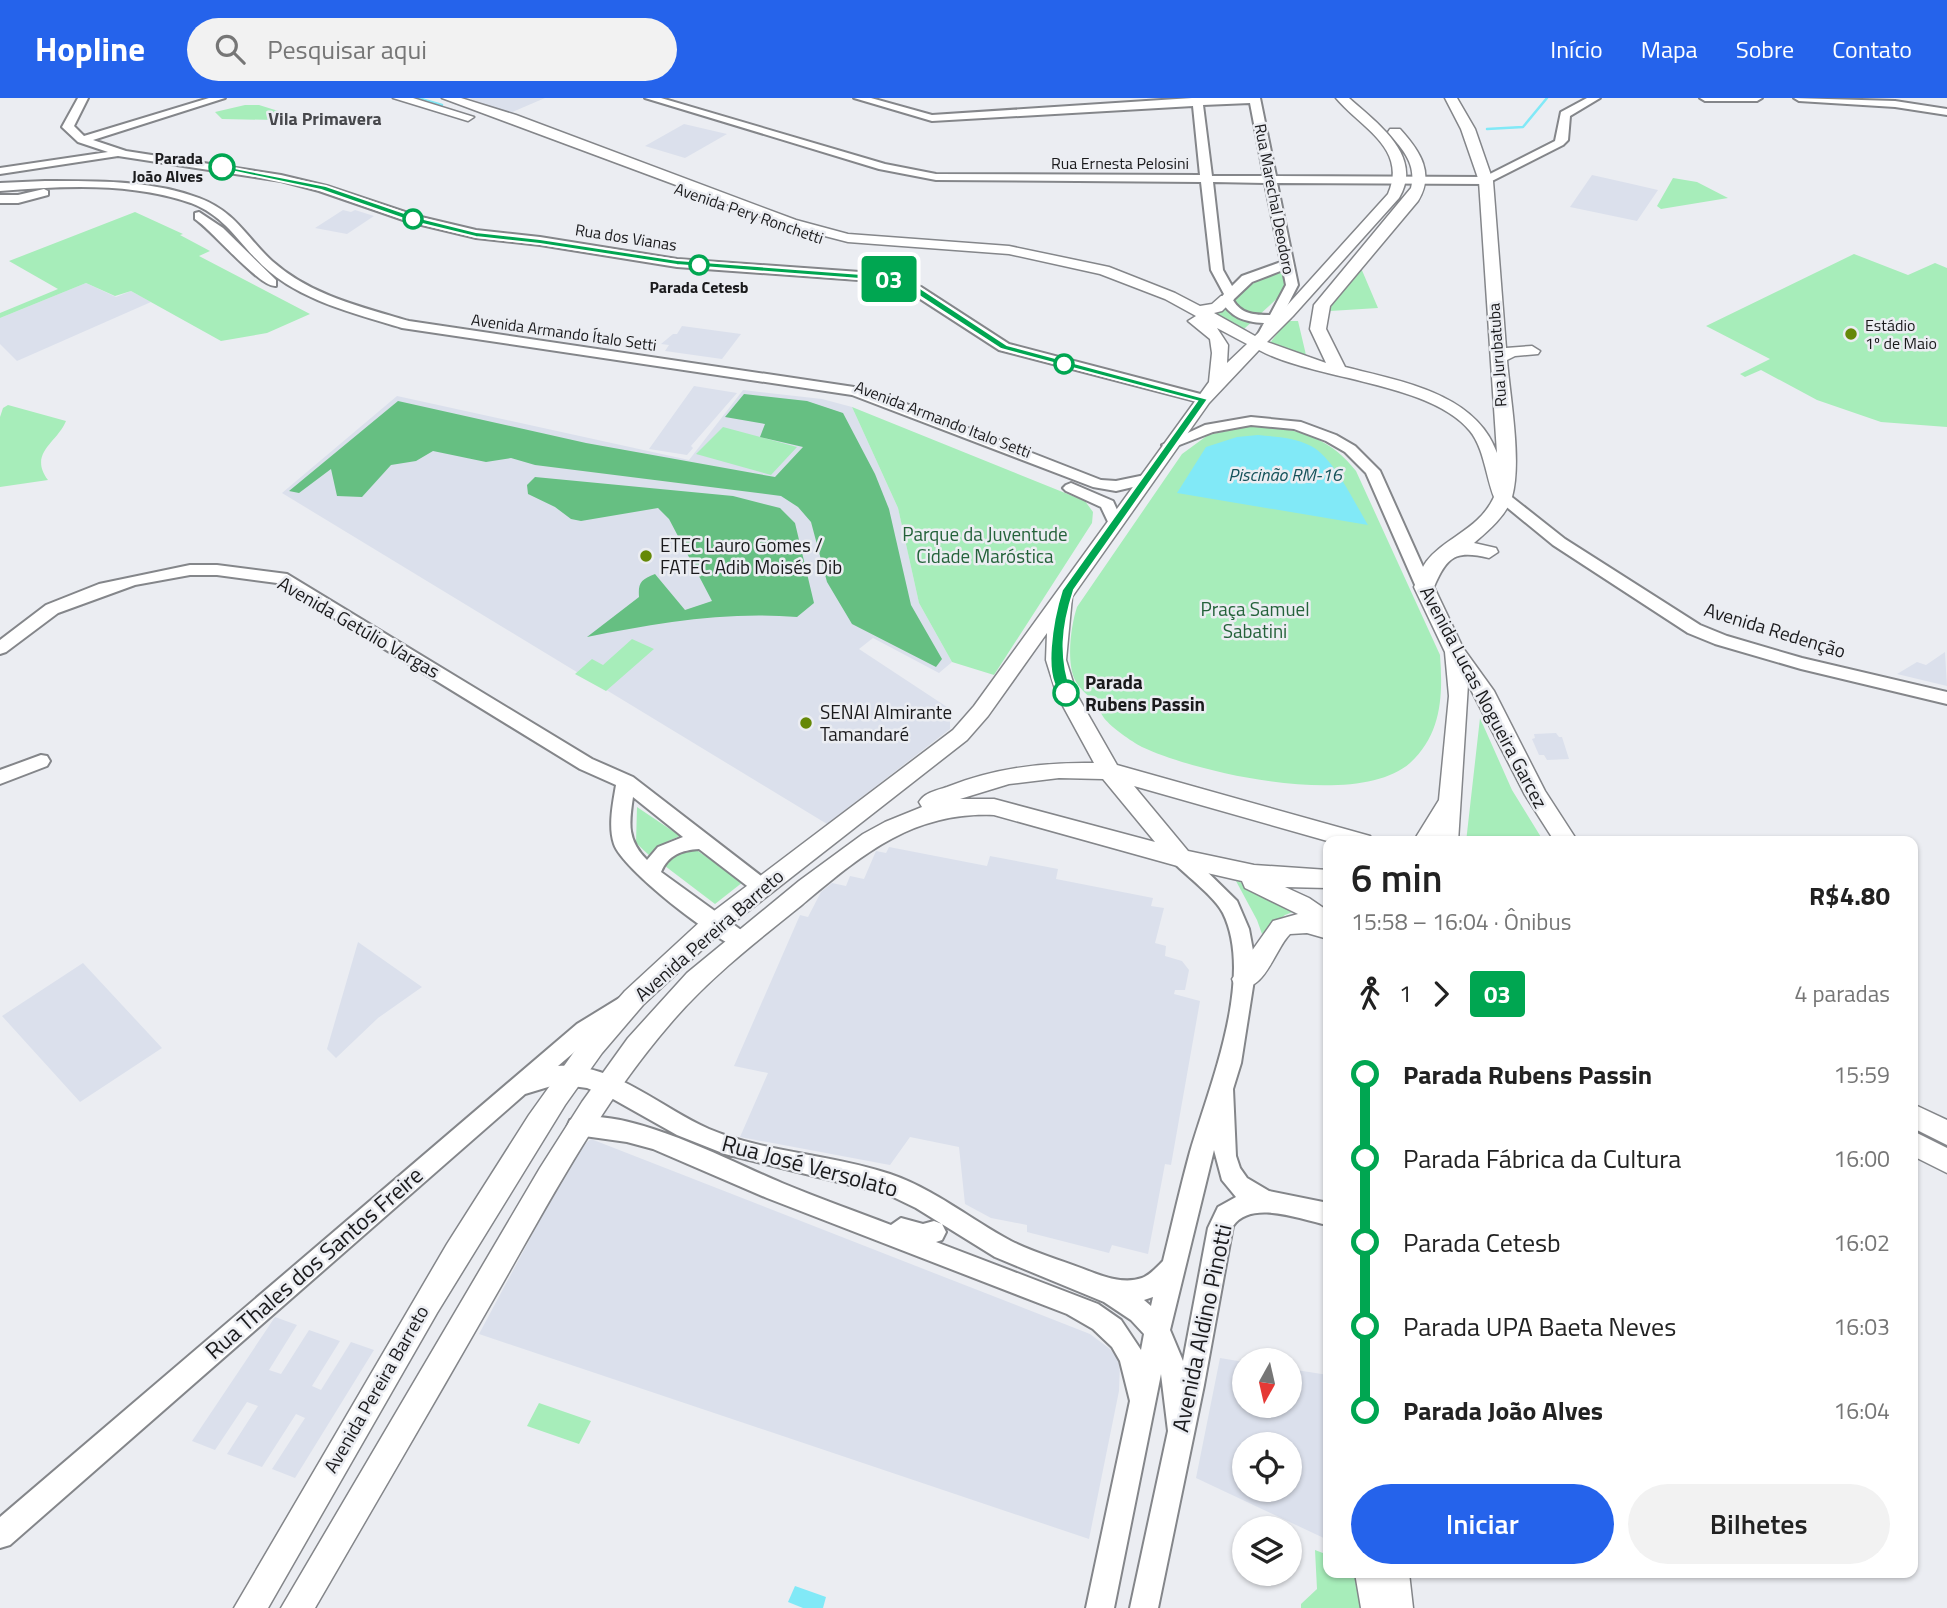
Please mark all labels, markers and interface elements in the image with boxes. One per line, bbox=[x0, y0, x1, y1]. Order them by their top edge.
search box bbox=[187, 18, 677, 81]
text: Hopline bbox=[35, 24, 145, 74]
icon: search bbox=[211, 30, 249, 68]
text: Pesquisar aqui bbox=[267, 30, 427, 69]
text: Início bbox=[1550, 31, 1603, 67]
text: Mapa bbox=[1641, 31, 1698, 67]
text: Sobre bbox=[1736, 31, 1794, 67]
text: Contato bbox=[1832, 31, 1912, 67]
district label: Vila Primavera bbox=[268, 105, 382, 132]
street label: Rua Marechal Deodoro bbox=[1249, 122, 1301, 276]
place label: Parada João Alves bbox=[132, 146, 203, 188]
street label: Rua Ernesta Pelosini bbox=[1051, 151, 1189, 175]
marker: Parada João Alves bbox=[209, 154, 235, 180]
street label: Avenida Pery Ronchetti bbox=[671, 176, 827, 250]
unlabelled marker bbox=[403, 209, 423, 229]
street label: Rua dos Vianas bbox=[573, 217, 679, 257]
marker: Parada Cetesb bbox=[689, 255, 709, 275]
line badge: 03 bbox=[858, 256, 920, 302]
text: 03 bbox=[876, 261, 902, 297]
place label: Parada Cetesb bbox=[649, 275, 749, 299]
street label: Rua Jurubatuba bbox=[1481, 302, 1513, 408]
street label: Avenida Armando Ítalo Setti bbox=[470, 307, 658, 357]
place label: Estádio 1º de Maio bbox=[1865, 313, 1937, 355]
marker: Estádio 1º de Maio bbox=[1843, 326, 1859, 342]
unlabelled marker bbox=[1054, 354, 1074, 374]
street label: Avenida Armando Italo Setti bbox=[851, 374, 1035, 464]
water label: Piscinão RM-16 bbox=[1228, 461, 1344, 488]
park label: Parque da Juventude Cidade Maróstica bbox=[902, 519, 1068, 570]
place label: ETEC Lauro Gomes / FATEC Adib Moisés Dib bbox=[660, 530, 842, 581]
marker: ETEC Lauro Gomes / FATEC Adib Moisés Dib bbox=[638, 548, 654, 564]
street label: Avenida Getúlio Vargas bbox=[273, 568, 446, 685]
street label: Avenida Lucas Nogueira Garcez bbox=[1413, 580, 1556, 813]
park label: Praça Samuel Sabatini bbox=[1200, 594, 1310, 645]
street label: Avenida Redenção bbox=[1701, 594, 1849, 665]
place label: Parada Rubens Passin bbox=[1085, 667, 1205, 718]
marker: Parada Rubens Passin bbox=[1053, 680, 1079, 706]
place label: SENAI Almirante Tamandaré bbox=[820, 697, 952, 748]
marker: SENAI Almirante Tamandaré bbox=[798, 715, 814, 731]
text: 6 min bbox=[1351, 849, 1442, 907]
street label: Avenida Pereira Barreto bbox=[628, 862, 790, 1008]
text: R$4.80 bbox=[1809, 876, 1890, 915]
text: 15:58 – 16:04 · Ônibus bbox=[1351, 904, 1571, 939]
icon: walk bbox=[1351, 975, 1389, 1013]
icon: forward bbox=[1422, 975, 1460, 1013]
text: 1 bbox=[1399, 976, 1412, 1011]
text: 03 bbox=[1484, 976, 1511, 1012]
text: 4 paradas bbox=[1795, 976, 1890, 1011]
text: Parada Rubens Passin bbox=[1403, 1055, 1652, 1094]
text: 15:59 bbox=[1833, 1057, 1890, 1092]
street label: Rua José Versolato bbox=[718, 1125, 902, 1206]
text: Parada Fábrica da Cultura bbox=[1403, 1139, 1681, 1178]
text: 16:00 bbox=[1833, 1141, 1890, 1176]
street label: Rua Thales dos Santos Freire bbox=[197, 1158, 431, 1367]
street label: Avenida Aldino Pinotti bbox=[1162, 1221, 1241, 1435]
text: Parada Cetesb bbox=[1403, 1223, 1561, 1262]
text: 16:02 bbox=[1833, 1225, 1890, 1260]
street label: Avenida Pereira Barreto bbox=[316, 1300, 435, 1478]
text: Parada UPA Baeta Neves bbox=[1403, 1307, 1676, 1346]
text: 16:03 bbox=[1833, 1309, 1890, 1344]
north arrow bbox=[1232, 1348, 1302, 1418]
map controls bbox=[1232, 1348, 1302, 1586]
text: Parada João Alves bbox=[1403, 1391, 1603, 1430]
text: 16:04 bbox=[1833, 1393, 1890, 1428]
button: locate bbox=[1232, 1432, 1302, 1502]
button: Iniciar bbox=[1351, 1484, 1614, 1564]
button: Bilhetes bbox=[1628, 1484, 1890, 1564]
button: layers bbox=[1232, 1516, 1302, 1586]

